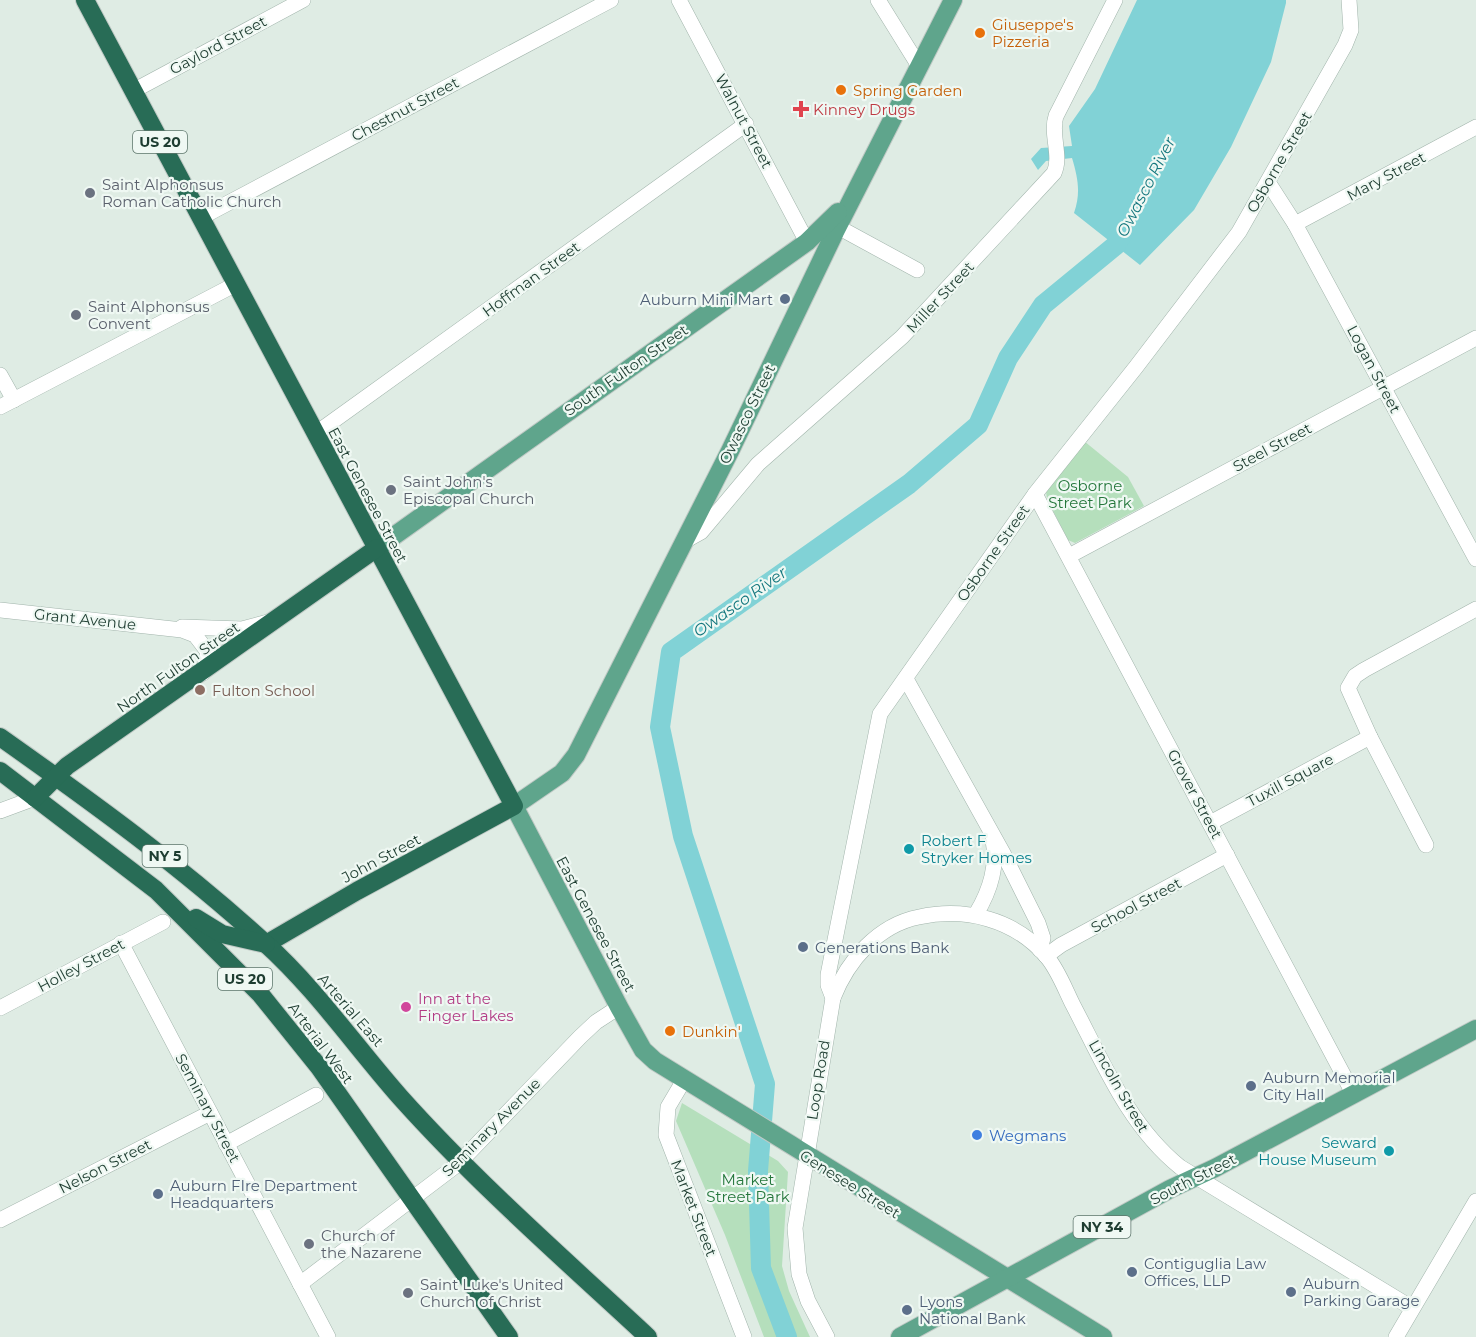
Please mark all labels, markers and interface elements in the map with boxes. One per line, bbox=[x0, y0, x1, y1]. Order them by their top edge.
street label: Gaylord Street bbox=[166, 11, 270, 79]
place label: Giuseppe's Pizzeria bbox=[992, 15, 1073, 51]
marker: Giuseppe's Pizzeria bbox=[973, 26, 987, 40]
street label: Walnut Street bbox=[711, 70, 777, 172]
street label: Chestnut Street bbox=[348, 73, 462, 145]
place label: Spring Garden bbox=[853, 81, 962, 100]
marker: Spring Garden bbox=[834, 83, 848, 97]
place label: Kinney Drugs bbox=[813, 100, 915, 119]
marker: Kinney Drugs bbox=[794, 102, 808, 116]
street label: Osborne Street bbox=[1242, 108, 1316, 216]
road number: US 20 bbox=[133, 131, 187, 153]
water label: Owasco River bbox=[1113, 133, 1180, 240]
street label: Mary Street bbox=[1343, 147, 1429, 205]
place label: Saint Alphonsus Roman Catholic Church bbox=[102, 175, 282, 211]
marker: Saint Alphonsus Roman Catholic Church bbox=[83, 186, 97, 200]
street label: Hoffman Street bbox=[478, 237, 584, 321]
street label: Miller Street bbox=[902, 257, 978, 337]
place label: Auburn Mini Mart bbox=[640, 290, 773, 309]
marker: Auburn Mini Mart bbox=[778, 292, 792, 306]
place label: Saint Alphonsus Convent bbox=[88, 297, 210, 333]
marker: Saint Alphonsus Convent bbox=[69, 308, 83, 322]
street label: South Fulton Street bbox=[560, 320, 692, 420]
street label: Logan Street bbox=[1343, 322, 1405, 416]
street label: Owasco Street bbox=[715, 361, 779, 467]
street label: Steel Street bbox=[1229, 418, 1315, 476]
street label: East Genesee Street bbox=[324, 424, 412, 566]
place label: Saint John's Episcopal Church bbox=[403, 472, 534, 508]
park label: Osborne Street Park bbox=[1048, 476, 1132, 512]
marker: Saint John's Episcopal Church bbox=[384, 483, 398, 497]
street label: Osborne Street bbox=[953, 501, 1033, 605]
water label: Owasco River bbox=[690, 563, 791, 641]
street label: Grant Avenue bbox=[33, 604, 137, 634]
street label: North Fulton Street bbox=[113, 617, 243, 717]
place label: Fulton School bbox=[212, 681, 315, 700]
marker: Fulton School bbox=[193, 683, 207, 697]
street label: Grover Street bbox=[1163, 746, 1227, 842]
street label: Tuxill Square bbox=[1243, 749, 1337, 811]
street label: John Street bbox=[337, 829, 424, 887]
place label: Robert F Stryker Homes bbox=[921, 831, 1032, 867]
marker: Robert F Stryker Homes bbox=[902, 842, 916, 856]
road number: NY 5 bbox=[142, 845, 188, 867]
street label: East Genesee Street bbox=[552, 853, 640, 995]
street label: School Street bbox=[1087, 873, 1185, 937]
street label: Holley Street bbox=[34, 934, 128, 996]
place label: Generations Bank bbox=[815, 938, 949, 957]
marker: Generations Bank bbox=[796, 940, 810, 954]
road number: US 20 bbox=[218, 968, 272, 990]
street label: Arterial East bbox=[314, 970, 388, 1050]
place label: Inn at the Finger Lakes bbox=[418, 989, 514, 1025]
street label: Arterial West bbox=[284, 999, 358, 1087]
marker: Inn at the Finger Lakes bbox=[399, 1000, 413, 1014]
place label: Dunkin' bbox=[682, 1022, 741, 1041]
marker: Dunkin' bbox=[663, 1024, 677, 1038]
street label: Lincoln Street bbox=[1085, 1036, 1153, 1136]
street label: Loop Road bbox=[802, 1039, 834, 1121]
street label: Seminary Street bbox=[171, 1050, 245, 1166]
place label: Auburn Memorial City Hall bbox=[1263, 1068, 1395, 1104]
street label: Seminary Avenue bbox=[438, 1074, 544, 1180]
marker: Auburn Memorial City Hall bbox=[1244, 1079, 1258, 1093]
place label: Wegmans bbox=[989, 1126, 1066, 1145]
marker: Wegmans bbox=[970, 1128, 984, 1142]
place label: Seward House Museum bbox=[1258, 1133, 1377, 1169]
street label: Nelson Street bbox=[55, 1135, 155, 1197]
marker: Seward House Museum bbox=[1382, 1144, 1396, 1158]
street label: Genesee Street bbox=[796, 1146, 904, 1222]
street label: South Street bbox=[1147, 1149, 1239, 1209]
street label: Market Street bbox=[667, 1157, 721, 1259]
park label: Market Street Park bbox=[706, 1170, 790, 1206]
place label: Auburn FIre Department Headquarters bbox=[170, 1176, 358, 1212]
marker: Auburn FIre Department Headquarters bbox=[151, 1187, 165, 1201]
road number: NY 34 bbox=[1074, 1216, 1130, 1238]
place label: Church of the Nazarene bbox=[321, 1226, 422, 1262]
marker: Church of the Nazarene bbox=[302, 1237, 316, 1251]
place label: Contiguglia Law Offices, LLP bbox=[1144, 1254, 1267, 1290]
marker: Contiguglia Law Offices, LLP bbox=[1125, 1265, 1139, 1279]
place label: Auburn Parking Garage bbox=[1303, 1274, 1420, 1310]
place label: Saint Luke's United Church of Christ bbox=[420, 1275, 564, 1311]
marker: Auburn Parking Garage bbox=[1284, 1285, 1298, 1299]
marker: Saint Luke's United Church of Christ bbox=[401, 1286, 415, 1300]
place label: Lyons National Bank bbox=[919, 1292, 1026, 1328]
marker: Lyons National Bank bbox=[900, 1303, 914, 1317]

